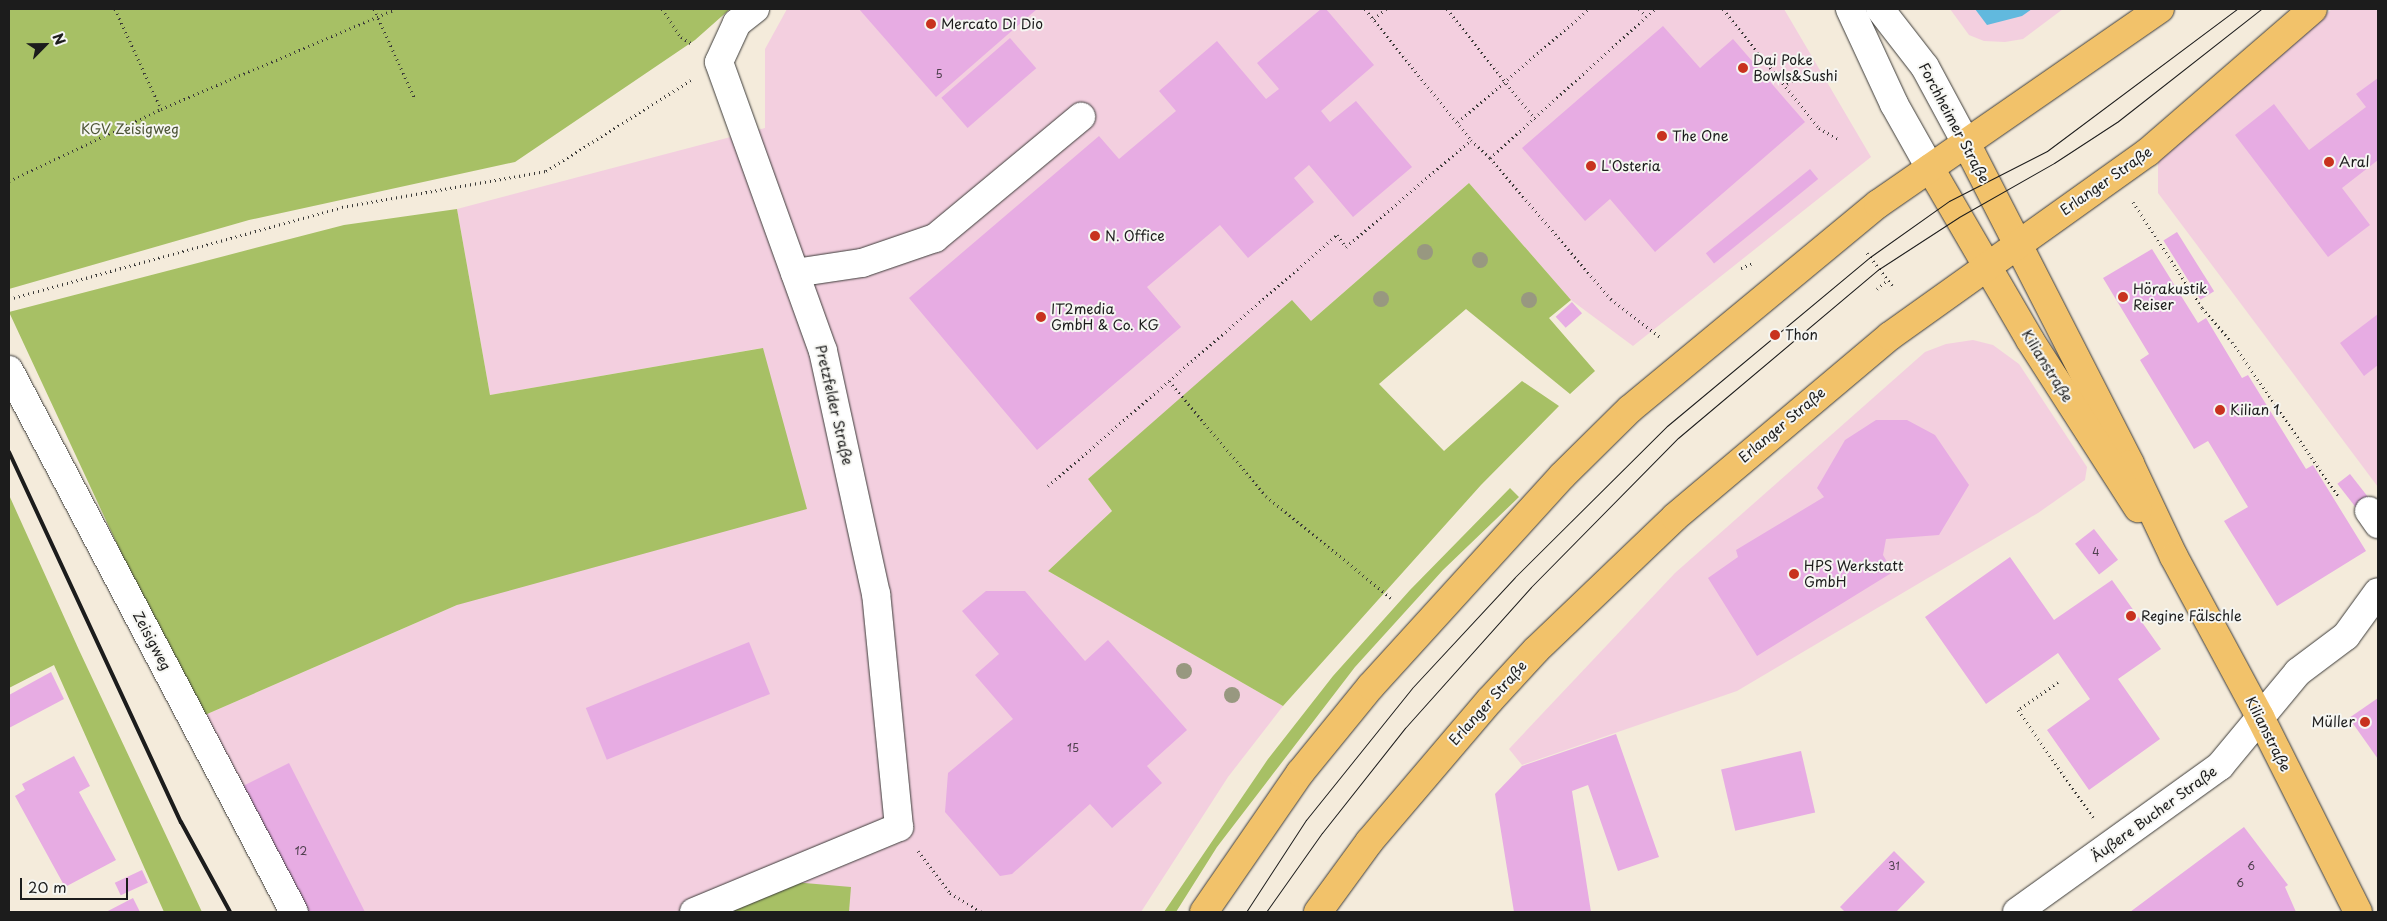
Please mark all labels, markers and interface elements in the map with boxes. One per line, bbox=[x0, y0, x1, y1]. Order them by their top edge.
place label: Mercato Di Dio bbox=[941, 16, 1044, 32]
marker: Mercato Di Dio bbox=[925, 18, 937, 30]
north arrow bbox=[20, 20, 70, 70]
text: N bbox=[47, 30, 71, 48]
place label: Dai Poke Bowls&Sushi bbox=[1753, 52, 1838, 84]
street label: Forchheimer Straße bbox=[1915, 60, 1993, 186]
marker: Dai Poke Bowls&Sushi bbox=[1737, 62, 1749, 74]
house number: 5 bbox=[935, 67, 943, 81]
park label: KGV Zeisigweg bbox=[80, 121, 180, 137]
place label: The One bbox=[1672, 128, 1729, 144]
marker: The One bbox=[1656, 130, 1668, 142]
street label: Erlanger Straße bbox=[2057, 143, 2155, 219]
place label: Aral bbox=[2339, 154, 2369, 170]
marker: Aral bbox=[2323, 156, 2335, 168]
place label: L'Osteria bbox=[1601, 158, 1661, 174]
marker: L'Osteria bbox=[1585, 160, 1597, 172]
place label: N. Office bbox=[1105, 228, 1165, 244]
marker: N. Office bbox=[1089, 230, 1101, 242]
place label: Hörakustik Reiser bbox=[2133, 281, 2208, 314]
marker: Hörakustik Reiser bbox=[2117, 291, 2129, 303]
place label: IT2media GmbH & Co. KG bbox=[1051, 301, 1160, 334]
marker: IT2media GmbH & Co. KG bbox=[1035, 311, 1047, 323]
place label: Thon bbox=[1785, 327, 1818, 343]
street label: Kilianstraße bbox=[2018, 327, 2076, 405]
marker: Thon bbox=[1769, 329, 1781, 341]
street label: Pretzfelder Straße bbox=[812, 343, 856, 467]
street label: Erlanger Straße bbox=[1735, 384, 1829, 466]
place label: Kilian 1 bbox=[2230, 402, 2279, 418]
marker: Kilian 1 bbox=[2214, 404, 2226, 416]
house number: 4 bbox=[2092, 545, 2100, 559]
place label: HPS Werkstatt GmbH bbox=[1804, 558, 1903, 590]
marker: HPS Werkstatt GmbH bbox=[1788, 568, 1800, 580]
place label: Regine Fälschle bbox=[2141, 608, 2242, 624]
street label: Zeisigweg bbox=[129, 609, 175, 673]
marker: Regine Fälschle bbox=[2125, 610, 2137, 622]
street label: Erlanger Straße bbox=[1445, 657, 1531, 749]
street label: Kilianstraße bbox=[2242, 694, 2294, 774]
place label: Müller bbox=[2311, 714, 2355, 730]
marker: Müller bbox=[2359, 716, 2371, 728]
house number: 15 bbox=[1067, 741, 1079, 755]
street label: Äußere Bucher Straße bbox=[2088, 763, 2220, 865]
house number: 12 bbox=[295, 844, 307, 858]
house number: 31 bbox=[1888, 859, 1900, 873]
house number: 6 bbox=[2247, 859, 2255, 873]
scale bar bbox=[22, 868, 130, 900]
text: 20 m bbox=[28, 875, 67, 898]
house number: 6 bbox=[2236, 876, 2244, 890]

